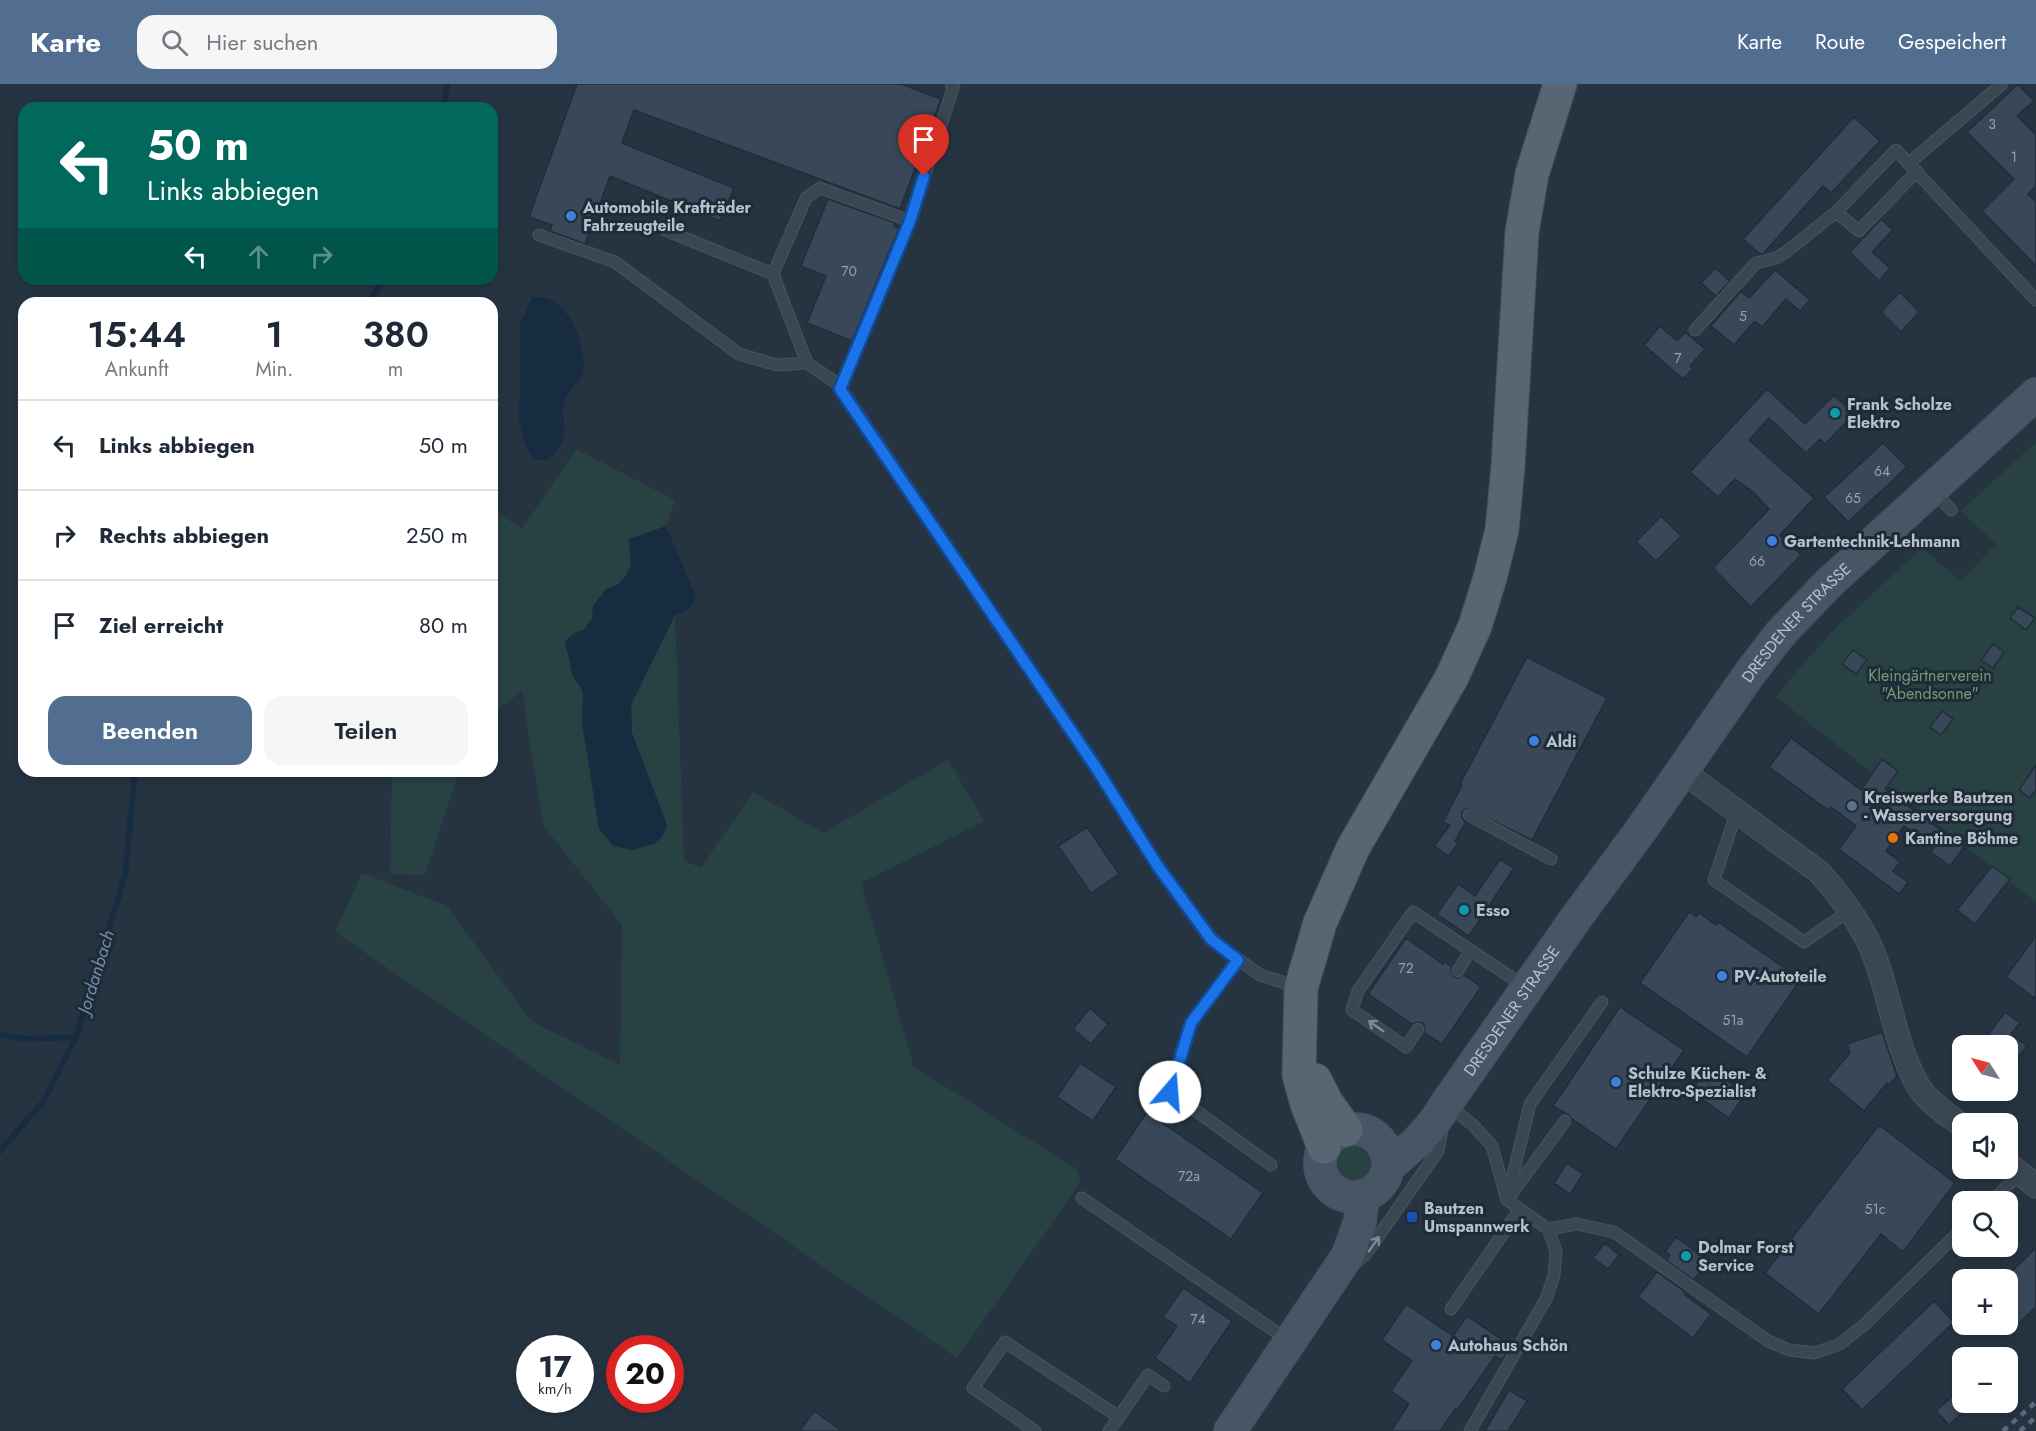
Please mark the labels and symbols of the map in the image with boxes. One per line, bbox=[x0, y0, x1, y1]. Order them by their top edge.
pin bbox=[898, 114, 949, 176]
house number: 3 bbox=[1988, 114, 1996, 134]
house number: 1 bbox=[2011, 147, 2017, 167]
place label: Automobile Krafträder Fahrzeugteile bbox=[582, 196, 752, 237]
marker: Automobile Krafträder Fahrzeugteile bbox=[564, 209, 578, 223]
house number: 70 bbox=[841, 261, 857, 281]
house number: 5 bbox=[1739, 306, 1747, 326]
house number: 7 bbox=[1674, 348, 1682, 368]
place label: Frank Scholze Elektro bbox=[1847, 393, 1952, 434]
marker: Frank Scholze Elektro bbox=[1828, 406, 1842, 420]
house number: 64 bbox=[1874, 461, 1890, 481]
house number: 65 bbox=[1845, 488, 1861, 508]
place label: Gartentechnik-Lehmann bbox=[1784, 530, 1960, 553]
marker: Gartentechnik-Lehmann bbox=[1765, 534, 1779, 548]
house number: 66 bbox=[1749, 551, 1765, 571]
street label: DRESDENER STRASSE bbox=[1736, 557, 1856, 687]
park label: Kleingärtnerverein "Abendsonne" bbox=[1868, 664, 1992, 705]
place label: Aldi bbox=[1545, 730, 1576, 753]
marker: Aldi bbox=[1527, 734, 1541, 748]
place label: Kreiswerke Bautzen - Wasserversorgung bbox=[1864, 786, 2013, 827]
marker: Kreiswerke Bautzen - Wasserversorgung bbox=[1845, 799, 1859, 813]
place label: Kantine Böhme bbox=[1905, 827, 2018, 850]
marker: Kantine Böhme bbox=[1886, 831, 1900, 845]
place label: Esso bbox=[1476, 899, 1510, 922]
marker: Esso bbox=[1457, 903, 1471, 917]
water label: Jordanbach bbox=[70, 927, 121, 1020]
street label: DRESDENER STRASSE bbox=[1458, 941, 1565, 1081]
house number: 72 bbox=[1398, 958, 1414, 978]
place label: PV-Autoteile bbox=[1734, 965, 1827, 988]
marker: PV-Autoteile bbox=[1715, 969, 1729, 983]
house number: 51a bbox=[1723, 1010, 1743, 1030]
one-way arrow bbox=[1368, 1020, 1384, 1032]
north arrow bbox=[1952, 1035, 2018, 1101]
position arrow bbox=[1138, 1060, 1202, 1124]
place label: Schulze Küchen- & Elektro-Spezialist bbox=[1628, 1062, 1767, 1103]
marker: Schulze Küchen- & Elektro-Spezialist bbox=[1609, 1075, 1623, 1089]
house number: 72a bbox=[1178, 1166, 1200, 1186]
place label: Bautzen Umspannwerk bbox=[1424, 1197, 1530, 1238]
house number: 51c bbox=[1865, 1199, 1885, 1219]
marker: Bautzen Umspannwerk bbox=[1405, 1210, 1419, 1224]
one-way arrow bbox=[1368, 1236, 1380, 1252]
place label: Dolmar Forst Service bbox=[1698, 1236, 1794, 1277]
marker: Dolmar Forst Service bbox=[1679, 1249, 1693, 1263]
house number: 74 bbox=[1190, 1309, 1206, 1329]
place label: Autohaus Schön bbox=[1447, 1334, 1568, 1357]
speed limit sign: 20 bbox=[606, 1335, 684, 1413]
marker: Autohaus Schön bbox=[1429, 1338, 1443, 1352]

